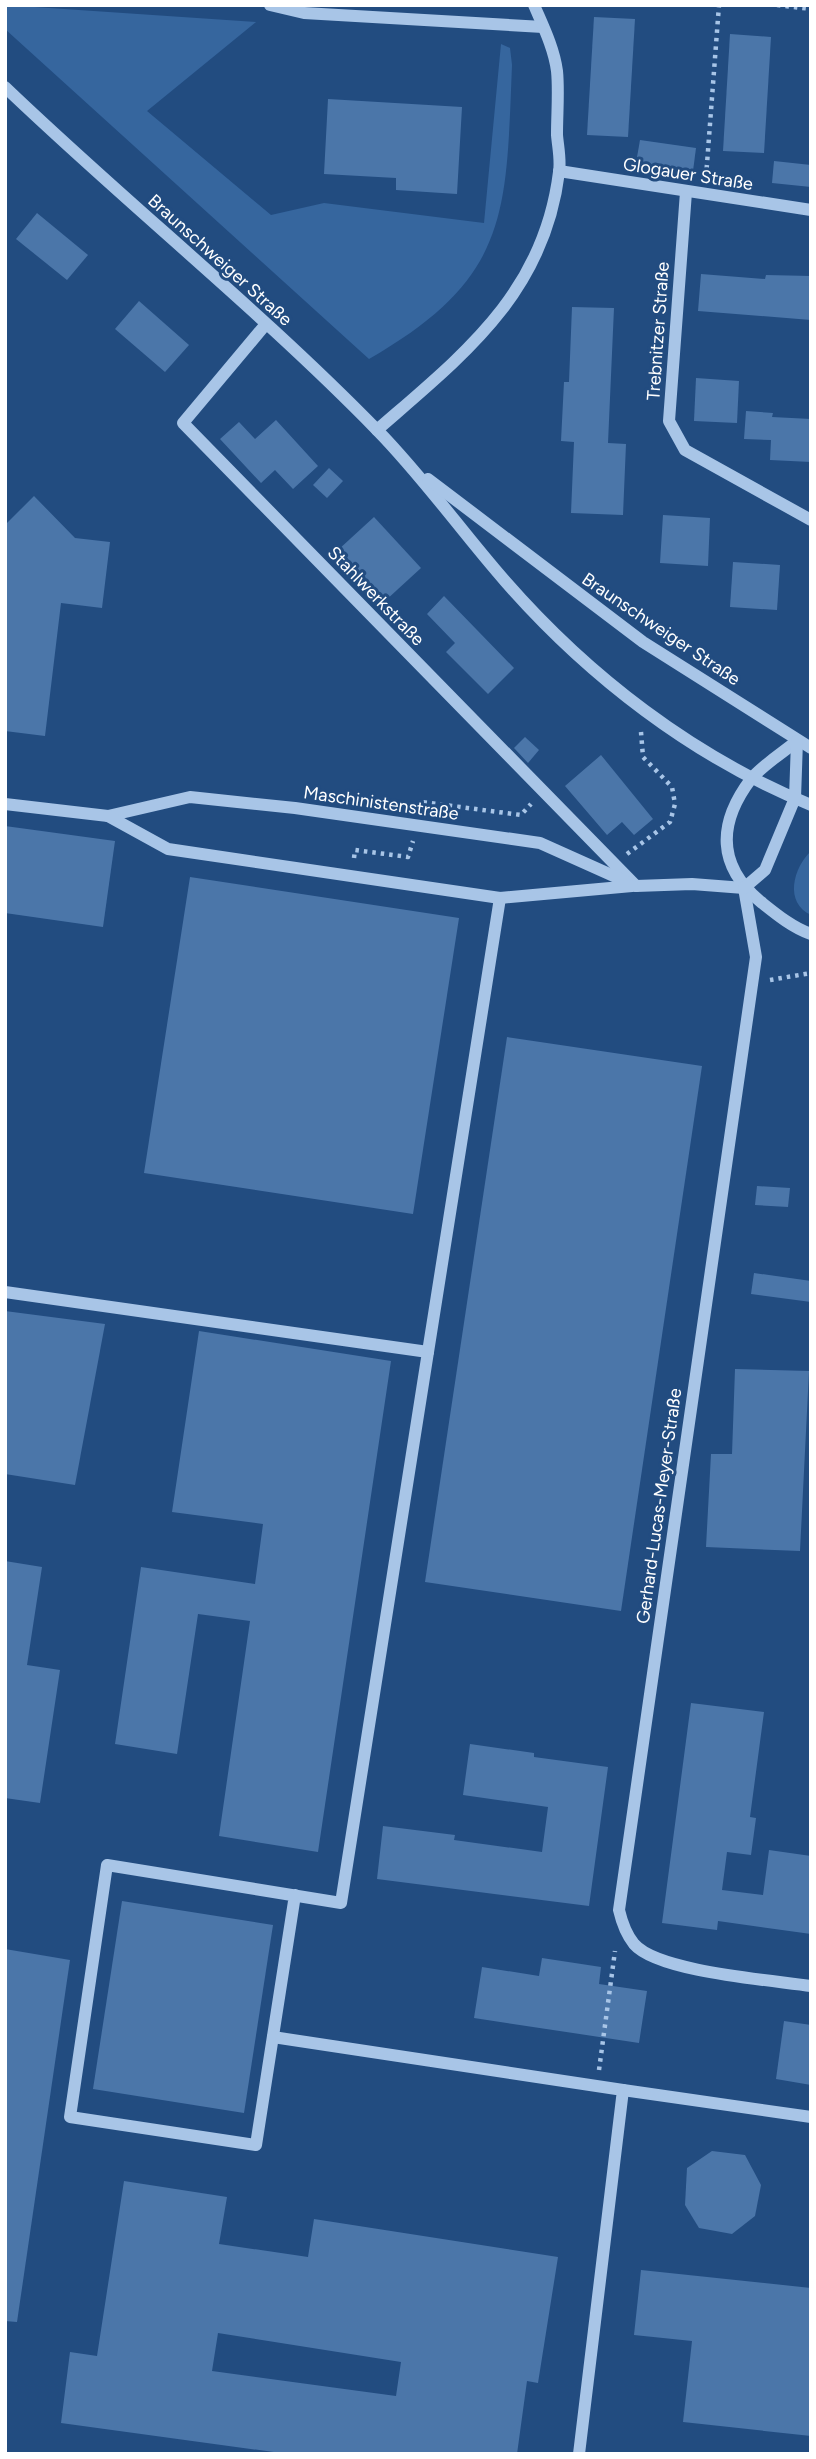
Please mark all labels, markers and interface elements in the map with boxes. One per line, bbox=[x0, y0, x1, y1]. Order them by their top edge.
street label: Glogauer Straße bbox=[621, 153, 755, 195]
street label: Braunschweiger Straße bbox=[143, 189, 297, 331]
street label: Trebnitzer Straße bbox=[642, 261, 674, 401]
street label: Stahlwerkstraße bbox=[323, 542, 429, 651]
street label: Braunschweiger Straße bbox=[578, 568, 745, 690]
street label: Maschinistenstraße bbox=[302, 781, 460, 825]
street label: Gerhard-Lucas-Meyer-Straße bbox=[632, 1387, 686, 1625]

